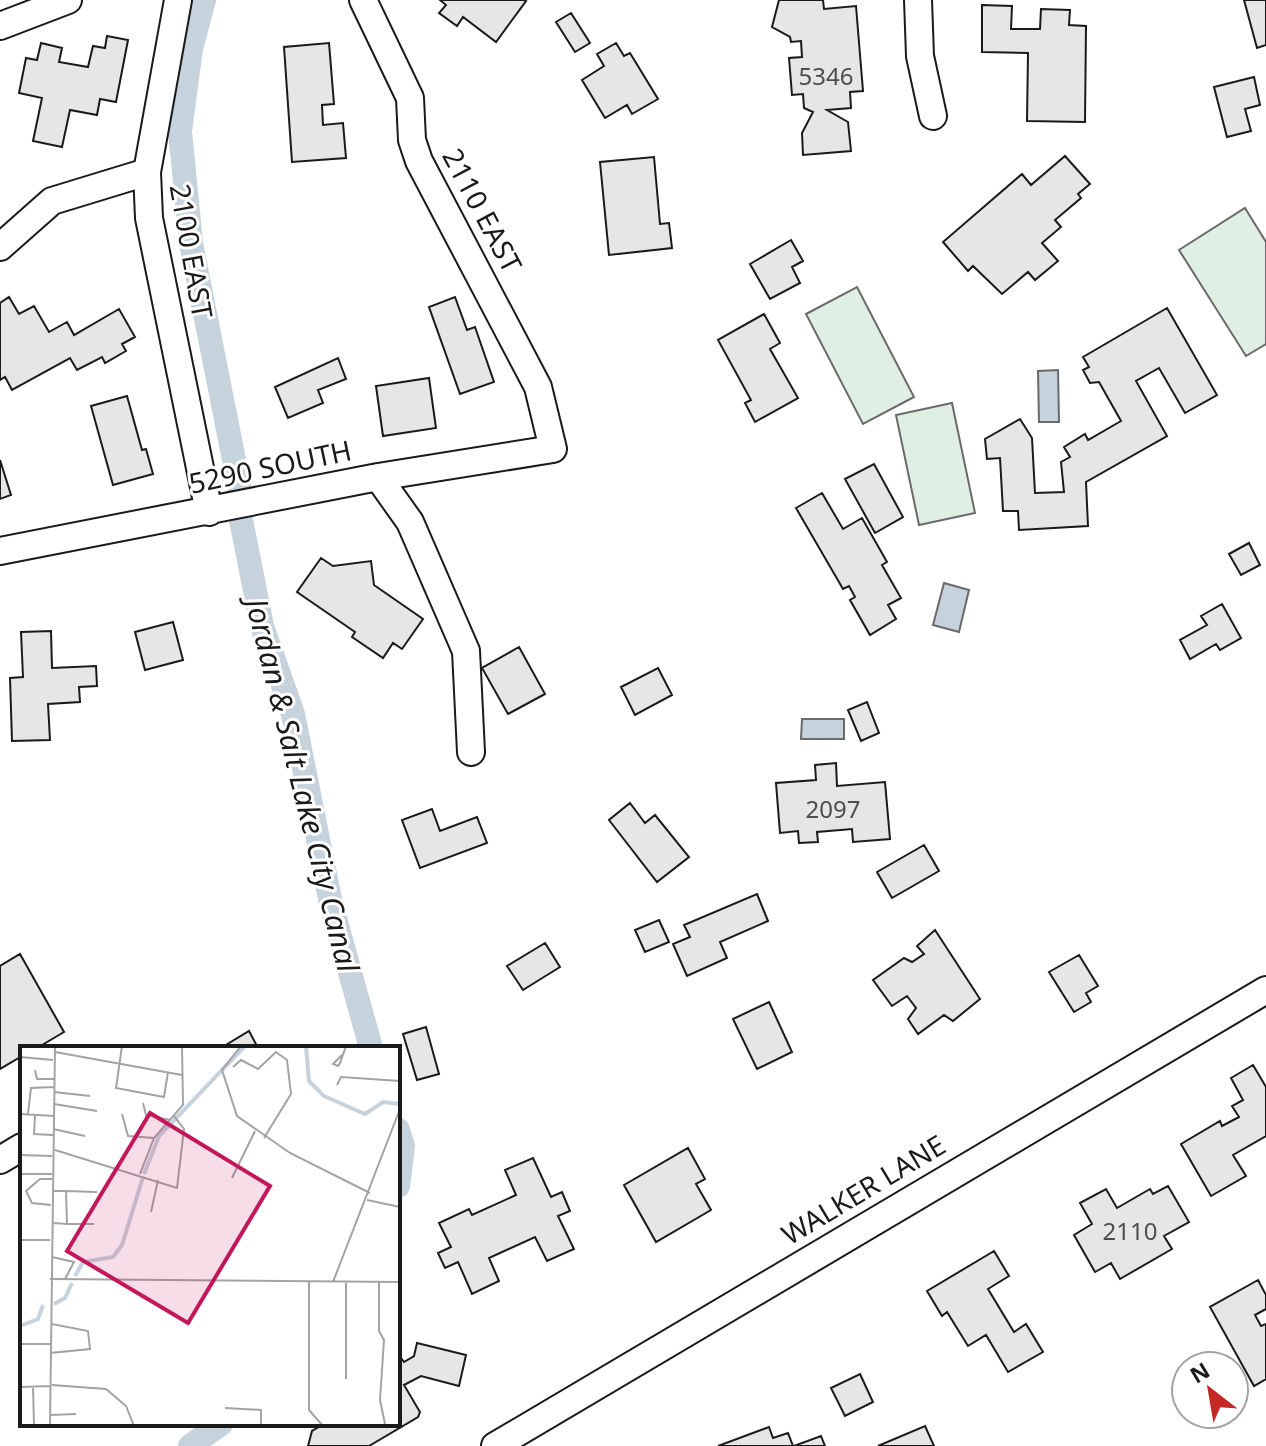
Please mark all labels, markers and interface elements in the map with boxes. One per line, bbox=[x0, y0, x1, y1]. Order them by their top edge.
house number: 5346 bbox=[799, 59, 853, 92]
street label: 2110 EAST bbox=[434, 141, 532, 279]
street label: 2100 EAST bbox=[162, 181, 223, 322]
street label: 5290 SOUTH bbox=[185, 430, 355, 502]
water label: Jordan & Salt Lake City Canal bbox=[235, 589, 370, 977]
house number: 2097 bbox=[806, 792, 860, 825]
inset map bbox=[20, 1046, 400, 1426]
street label: WALKER LANE bbox=[774, 1125, 952, 1253]
house number: 2110 bbox=[1103, 1214, 1157, 1247]
north arrow bbox=[1170, 1350, 1250, 1430]
text: N bbox=[1184, 1355, 1215, 1389]

